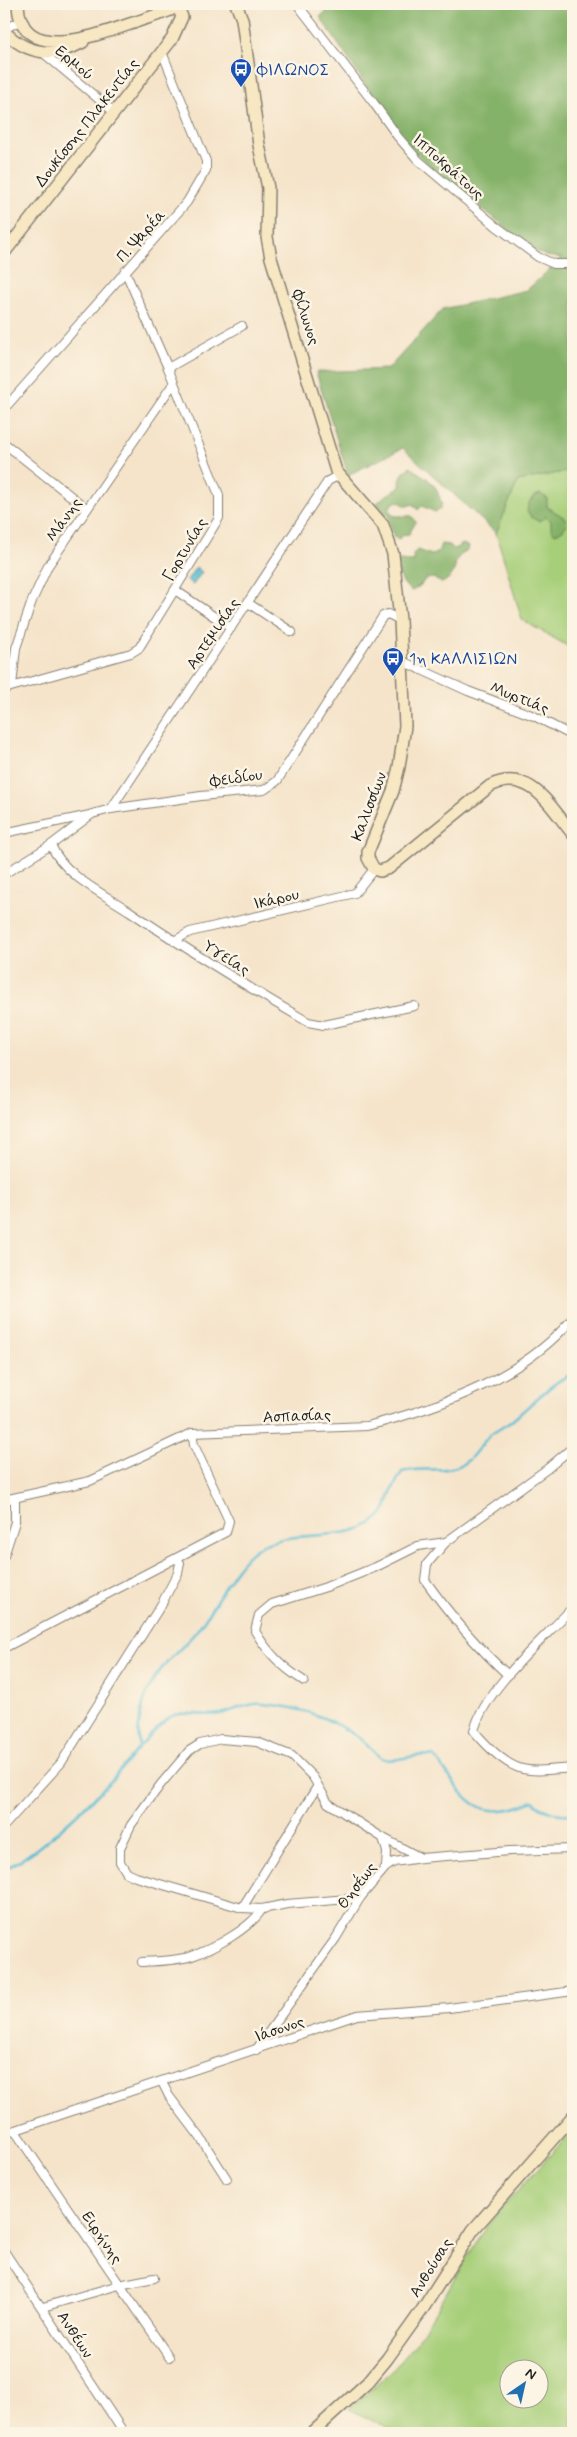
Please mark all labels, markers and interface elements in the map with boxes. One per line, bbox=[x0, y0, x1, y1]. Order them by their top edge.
street label: Ερμού bbox=[50, 41, 98, 85]
street label: Δουκίσσης Πλακεντίας bbox=[30, 54, 144, 191]
bus stop icon: ΦΙΛΩΝΟΣ bbox=[229, 57, 253, 88]
place label: ΦΙΛΩΝΟΣ bbox=[256, 60, 329, 81]
street label: Ιπποκράτους bbox=[408, 129, 488, 205]
street label: Π. Ψαρέα bbox=[111, 204, 170, 267]
street label: Φίλωνος bbox=[286, 286, 324, 348]
street label: Μάνης bbox=[42, 494, 87, 546]
street label: Γορτυνίας bbox=[158, 514, 212, 585]
street label: Αρτεμισίας bbox=[182, 594, 245, 674]
bus stop icon: 1η ΚΑΛΛΙΣΙΩΝ bbox=[381, 646, 405, 677]
place label: 1η ΚΑΛΛΙΣΙΩΝ bbox=[409, 649, 517, 670]
street label: Μυρτιάς bbox=[487, 677, 552, 720]
street label: Φειδίου bbox=[208, 764, 264, 793]
street label: Καλισσίων bbox=[347, 769, 392, 844]
street label: Ικάρου bbox=[251, 884, 301, 915]
street label: Υγείας bbox=[199, 936, 254, 981]
street label: Ασπασίας bbox=[263, 1405, 332, 1428]
street label: Θησέως bbox=[332, 1858, 382, 1914]
street label: Ιάσονος bbox=[252, 2011, 307, 2048]
street label: Ειρήνης bbox=[76, 2207, 127, 2268]
street label: Ανθούσας bbox=[405, 2234, 458, 2301]
street label: Ανθέων bbox=[52, 2307, 99, 2362]
north arrow bbox=[500, 2360, 550, 2410]
text: N bbox=[522, 2364, 540, 2384]

